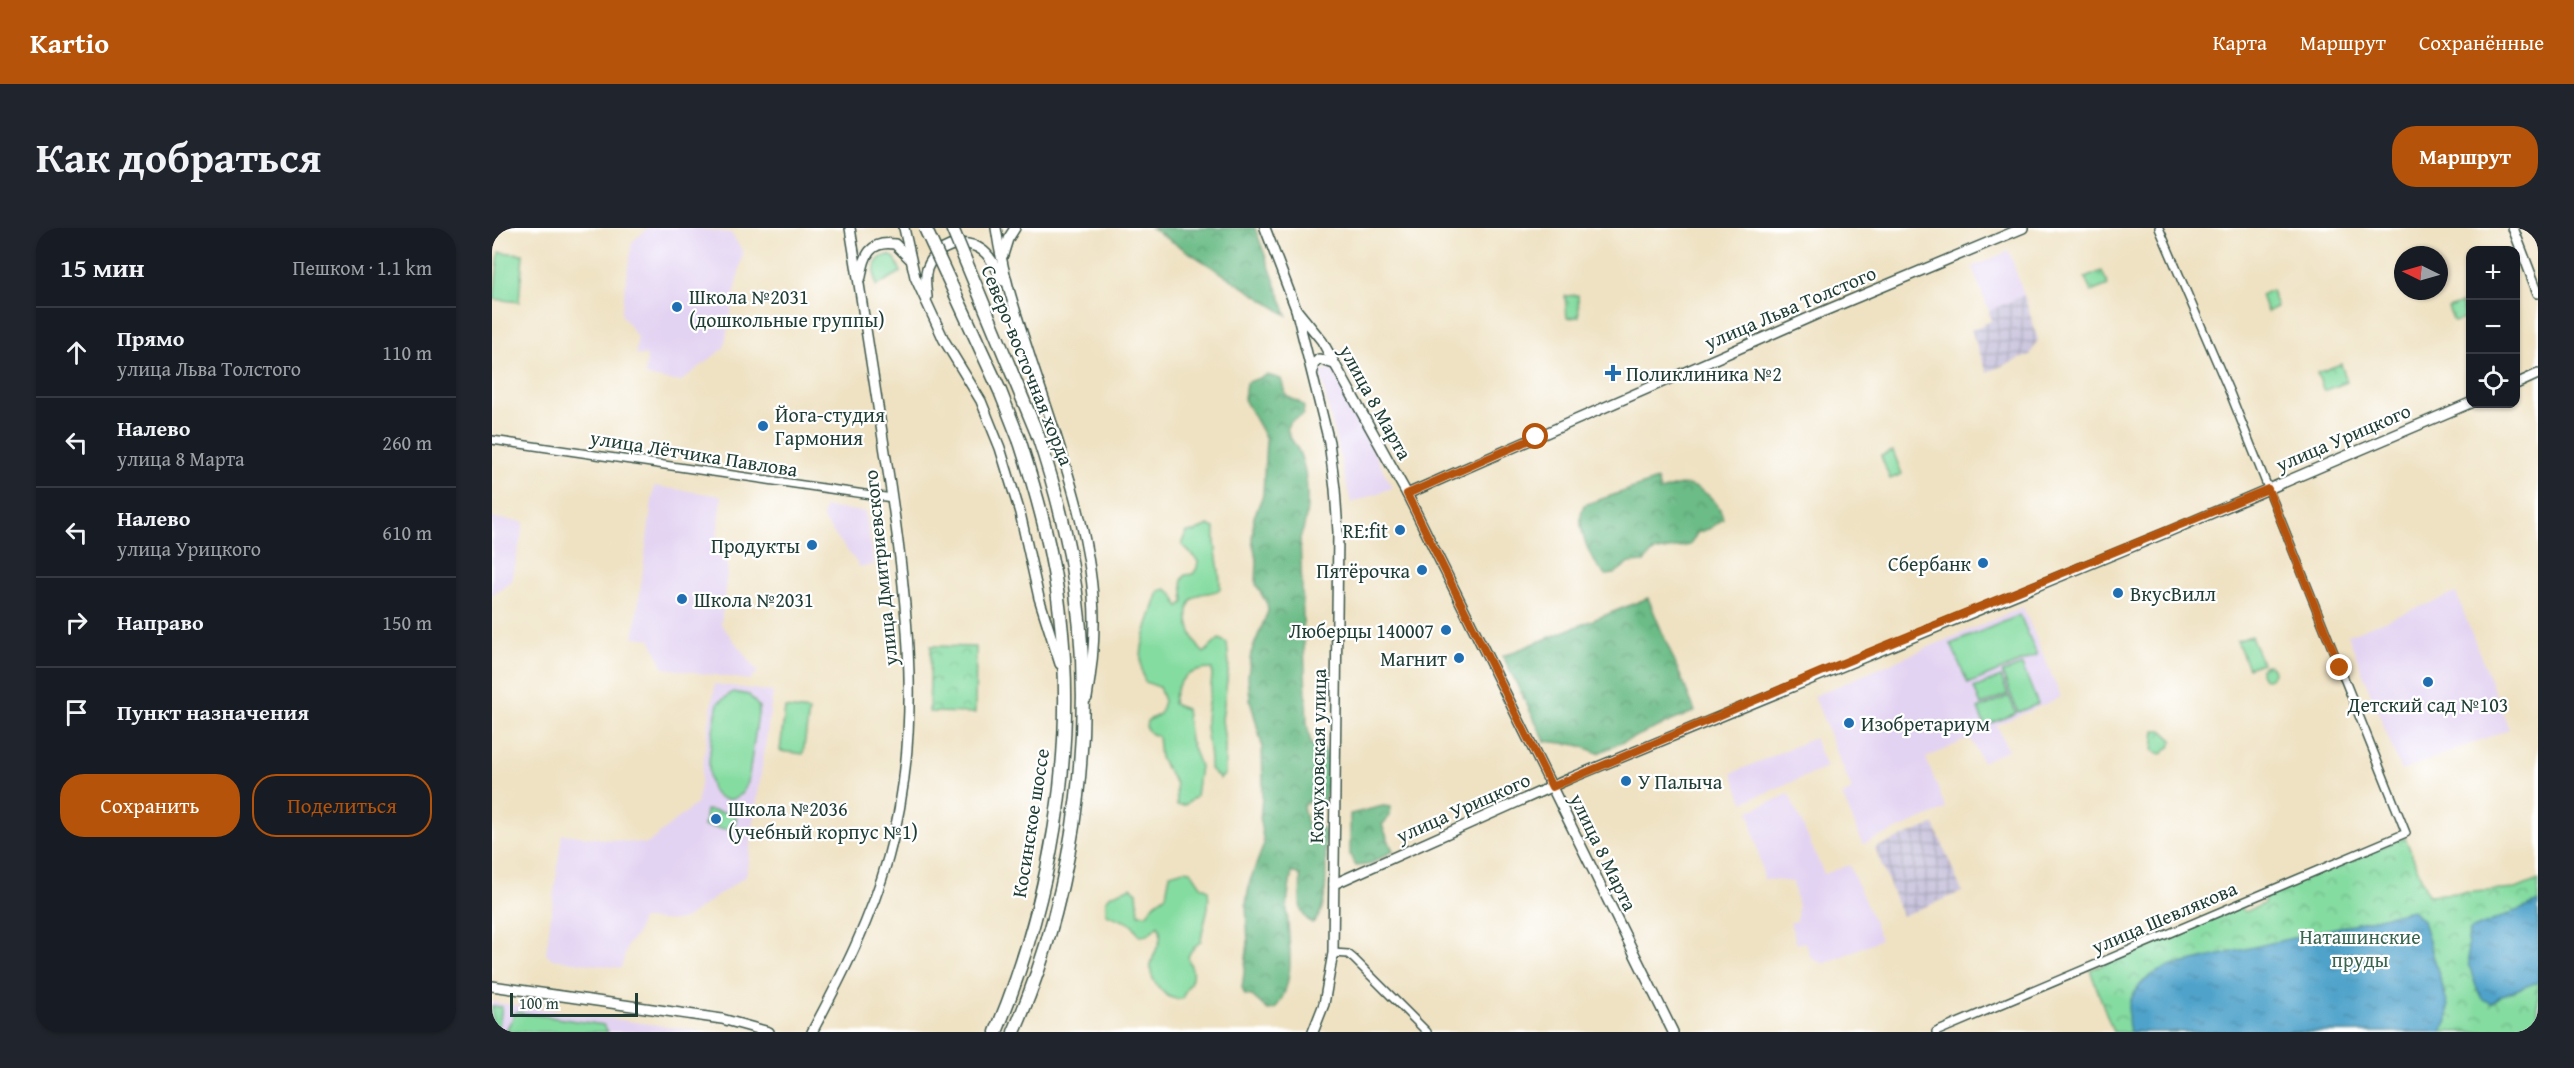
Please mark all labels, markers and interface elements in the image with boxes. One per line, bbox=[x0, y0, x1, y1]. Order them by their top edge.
text: Kartio bbox=[30, 22, 109, 63]
text: Карта bbox=[2213, 27, 2267, 58]
text: Маршрут bbox=[2300, 27, 2386, 58]
text: Сохранённые bbox=[2419, 27, 2544, 58]
text: Как добраться bbox=[36, 126, 321, 187]
button: Маршрут bbox=[2392, 126, 2538, 187]
north arrow bbox=[2394, 246, 2448, 300]
map controls bbox=[2466, 246, 2520, 408]
button: + bbox=[2466, 246, 2520, 300]
text: 15 мин bbox=[60, 248, 145, 287]
text: Пешком · 1.1 km bbox=[292, 253, 432, 282]
street label: улица Льва Толстого bbox=[1699, 258, 1880, 357]
street label: Северо-восточная хорда bbox=[974, 260, 1082, 470]
place label: Школа №2031 (дошкольные группы) bbox=[689, 282, 885, 334]
marker: Школа №2031 (дошкольные группы) bbox=[670, 300, 684, 314]
button: − bbox=[2466, 300, 2520, 354]
text: Прямо bbox=[117, 322, 184, 354]
icon: ahead bbox=[60, 336, 93, 369]
text: 110 m bbox=[382, 338, 432, 367]
street label: улица 8 Марта bbox=[1332, 338, 1420, 465]
text: улица Льва Толстого bbox=[117, 354, 301, 383]
button: locate bbox=[2466, 354, 2520, 408]
place label: Поликлиника №2 bbox=[1626, 359, 1782, 388]
marker: Поликлиника №2 bbox=[1604, 364, 1622, 382]
street label: улица Урицкого bbox=[2270, 396, 2415, 479]
place label: Йога-студия Гармония bbox=[775, 400, 885, 452]
text: Налево bbox=[117, 412, 190, 444]
marker: Йога-студия Гармония bbox=[756, 419, 770, 433]
street label: улица Лётчика Павлова bbox=[587, 422, 800, 484]
route start bbox=[1522, 423, 1548, 449]
icon: left bbox=[60, 426, 93, 459]
text: 260 m bbox=[382, 428, 432, 457]
text: улица 8 Марта bbox=[117, 444, 245, 473]
street label: улица Дмитриевского bbox=[855, 469, 905, 668]
text: Налево bbox=[117, 502, 190, 534]
icon: left bbox=[60, 516, 93, 549]
place label: RE:fit bbox=[1342, 516, 1388, 545]
text: 610 m bbox=[382, 518, 432, 547]
marker: RE:fit bbox=[1393, 523, 1407, 537]
place label: Продукты bbox=[711, 531, 800, 560]
text: улица Урицкого bbox=[117, 534, 261, 563]
marker: Продукты bbox=[805, 538, 819, 552]
place label: Сбербанк bbox=[1888, 549, 1972, 578]
place label: Пятёрочка bbox=[1316, 556, 1410, 585]
marker: Сбербанк bbox=[1976, 556, 1990, 570]
marker: Пятёрочка bbox=[1415, 563, 1429, 577]
place label: ВкусВилл bbox=[2130, 579, 2216, 608]
place label: Школа №2031 bbox=[694, 585, 814, 614]
marker: ВкусВилл bbox=[2111, 586, 2125, 600]
marker: Школа №2031 bbox=[675, 592, 689, 606]
icon: right bbox=[60, 606, 93, 639]
text: Направо bbox=[117, 606, 204, 638]
text: 150 m bbox=[382, 608, 432, 637]
place label: Люберцы 140007 bbox=[1289, 616, 1434, 645]
marker: Люберцы 140007 bbox=[1439, 623, 1453, 637]
place label: Магнит bbox=[1380, 644, 1447, 673]
marker: Магнит bbox=[1452, 651, 1466, 665]
route end bbox=[2326, 654, 2352, 680]
street label: Кожуховская улица bbox=[1301, 668, 1333, 844]
marker: Детский сад №103 bbox=[2421, 675, 2435, 689]
place label: Детский сад №103 bbox=[2347, 690, 2508, 719]
icon: arrive bbox=[60, 696, 93, 729]
text: Пункт назначения bbox=[117, 696, 309, 728]
place label: Изобретариум bbox=[1861, 709, 1990, 738]
marker: Изобретариум bbox=[1842, 716, 1856, 730]
street label: Косинское шоссе bbox=[1004, 746, 1056, 900]
street label: улица Урицкого bbox=[1390, 764, 1535, 850]
place label: У Палыча bbox=[1638, 767, 1723, 796]
button: Сохранить bbox=[60, 774, 240, 837]
button: Поделиться bbox=[252, 774, 432, 837]
marker: У Палыча bbox=[1619, 774, 1633, 788]
street label: улица 8 Марта bbox=[1563, 787, 1645, 916]
place label: Школа №2036 (учебный корпус №1) bbox=[728, 794, 918, 846]
marker: Школа №2036 (учебный корпус №1) bbox=[709, 812, 723, 826]
street label: улица Шевлякова bbox=[2086, 873, 2242, 961]
park label: Наташинские пруды bbox=[2299, 922, 2421, 974]
scale bar bbox=[510, 990, 638, 1018]
text: 100 m bbox=[519, 991, 559, 1015]

